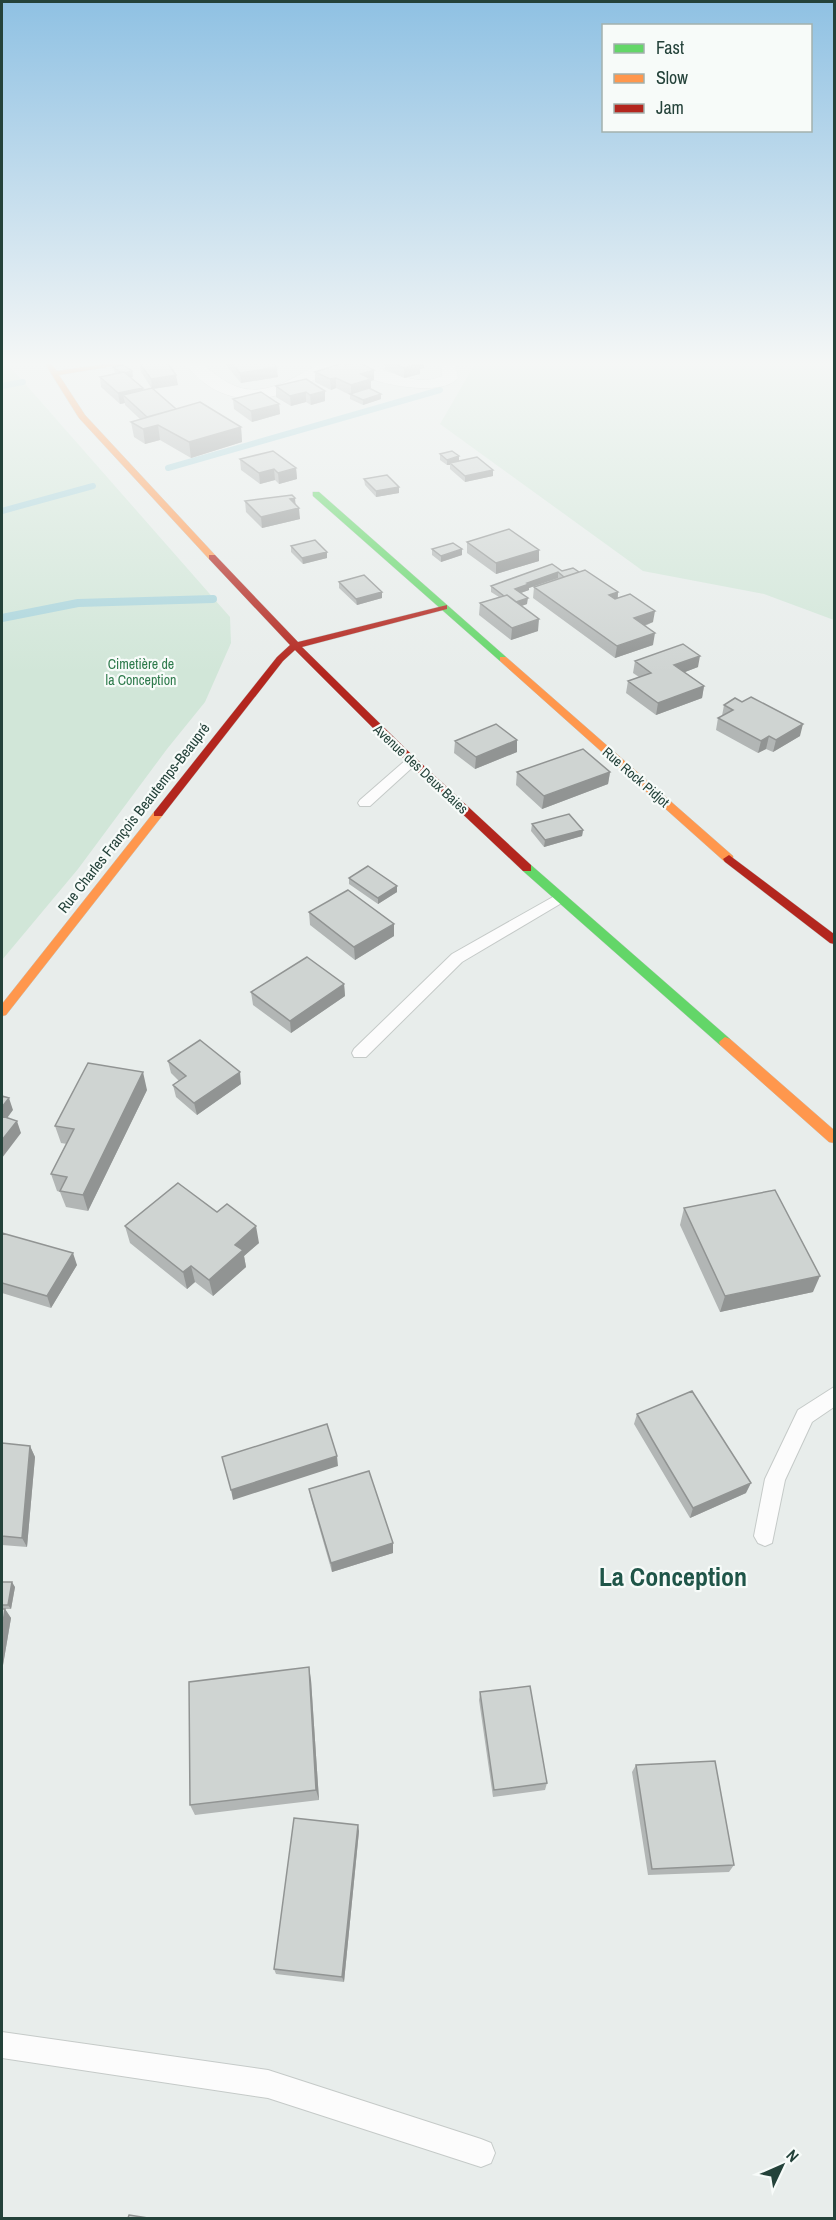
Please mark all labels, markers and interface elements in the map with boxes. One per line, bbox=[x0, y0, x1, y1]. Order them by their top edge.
legend bbox=[602, 24, 812, 132]
text: Fast bbox=[656, 35, 684, 60]
text: Slow bbox=[656, 65, 688, 90]
text: Jam bbox=[656, 95, 684, 120]
park label: Cimetière de la Conception bbox=[106, 655, 176, 689]
street label: Rue Charles François Beautemps-Beaupré bbox=[53, 718, 215, 917]
street label: Avenue des Deux Baies bbox=[369, 720, 472, 818]
street label: Rue Rock Pidjot bbox=[599, 743, 673, 811]
district label: La Conception bbox=[599, 1559, 747, 1594]
north arrow bbox=[752, 2136, 812, 2196]
text: N bbox=[782, 2145, 804, 2167]

